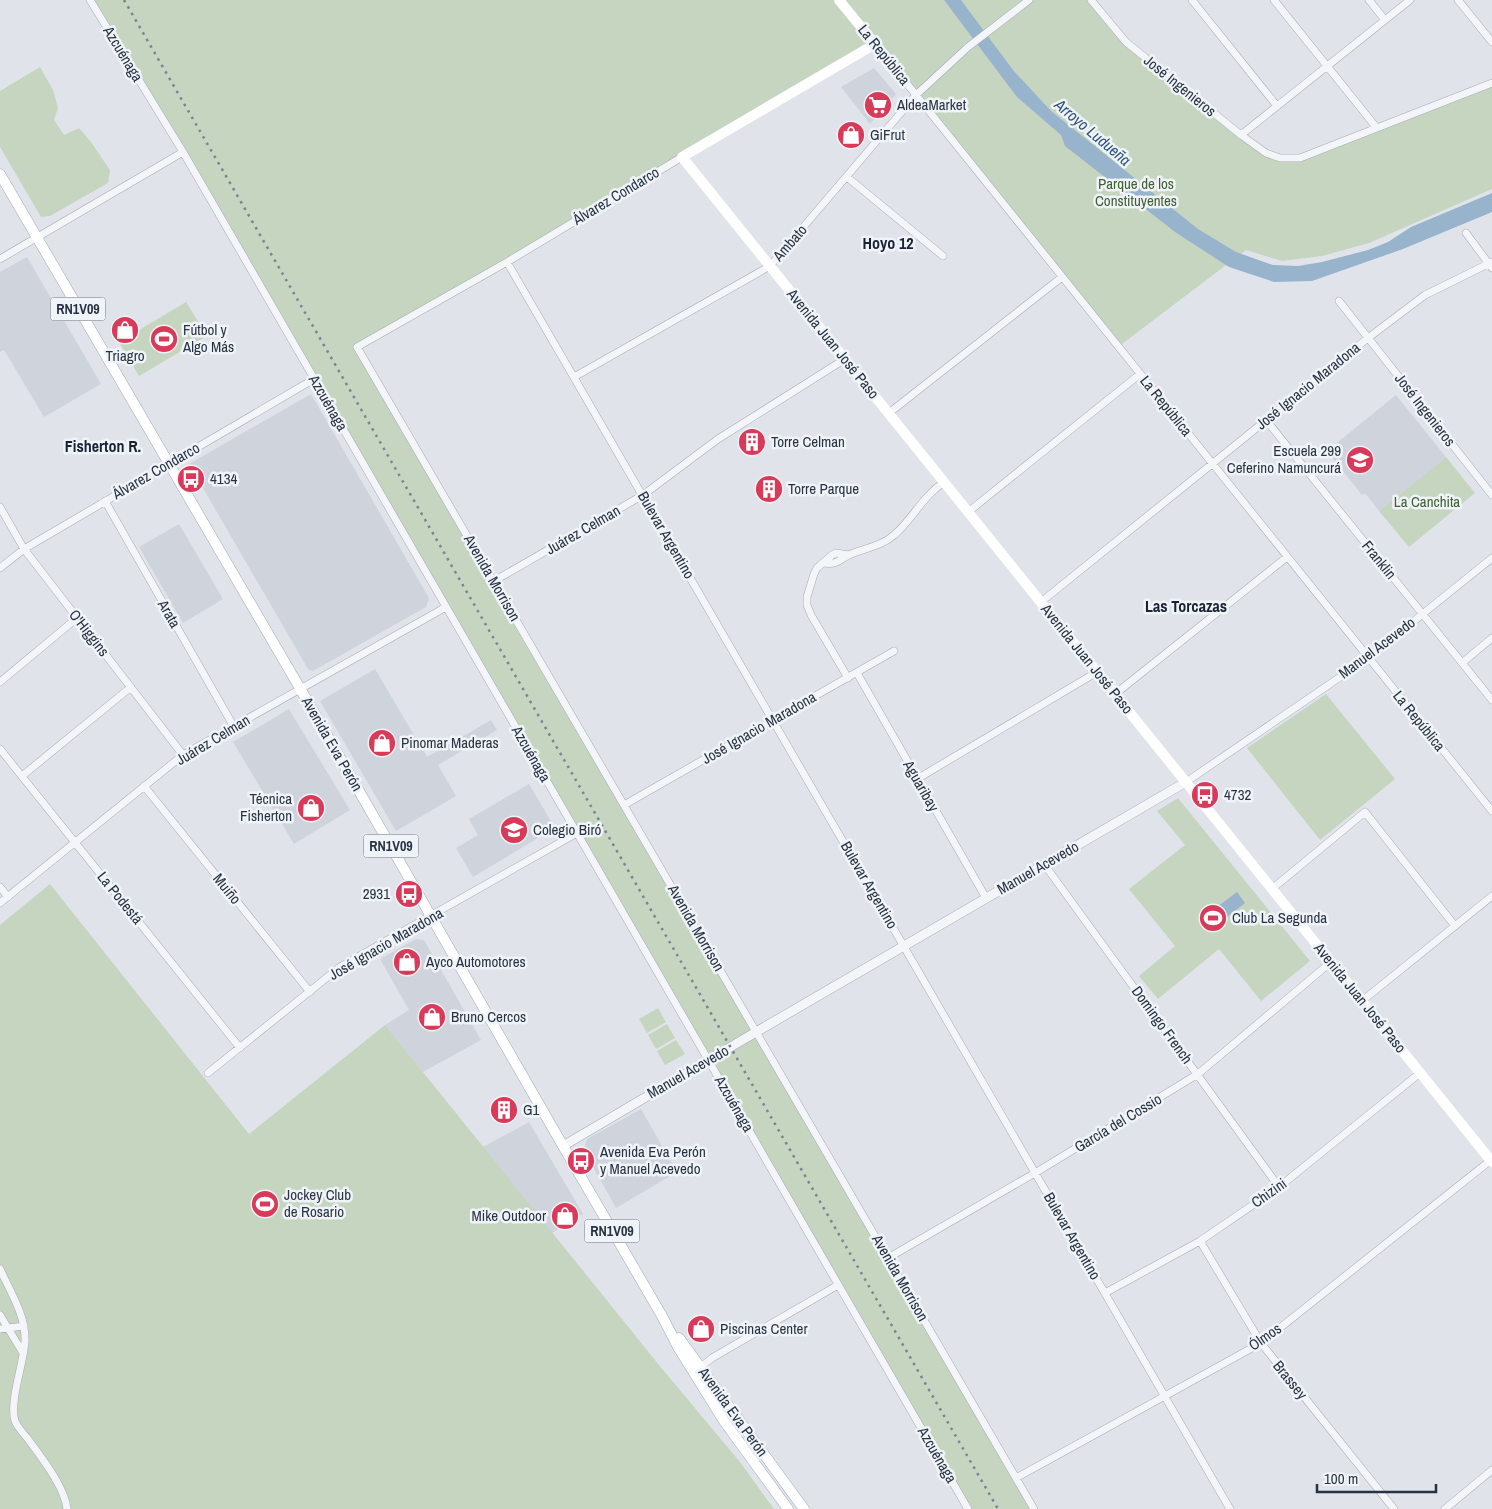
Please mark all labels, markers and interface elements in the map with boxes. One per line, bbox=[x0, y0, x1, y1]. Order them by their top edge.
street label: La República bbox=[853, 20, 915, 90]
street label: Azcuénaga bbox=[98, 21, 148, 86]
street label: José Ingenieros bbox=[1140, 50, 1221, 121]
supermarket icon: AldeaMarket bbox=[863, 90, 893, 120]
water label: Arroyo Ludueña bbox=[1049, 93, 1136, 170]
place label: AldeaMarket bbox=[896, 94, 967, 115]
shop icon: GiFrut bbox=[836, 120, 866, 150]
place label: GiFrut bbox=[870, 124, 905, 145]
street label: Álvarez Condarco bbox=[568, 161, 663, 230]
park label: Parque de los Constituyentes bbox=[1095, 173, 1177, 211]
street label: Ambato bbox=[767, 220, 812, 266]
district label: Hoyo 12 bbox=[862, 232, 914, 254]
street label: Avenida Juan José Paso bbox=[782, 284, 884, 403]
road number: RN1V09 bbox=[50, 298, 106, 320]
shop icon: Triagro bbox=[110, 315, 140, 345]
place label: Fútbol y Algo Más bbox=[182, 319, 234, 357]
sports icon: Fútbol y Algo Más bbox=[149, 324, 179, 354]
street label: José Ignacio Maradona bbox=[1251, 337, 1364, 434]
place label: Triagro bbox=[105, 345, 145, 366]
street label: José Ingenieros bbox=[1390, 369, 1461, 451]
street label: Azcuénaga bbox=[303, 370, 353, 435]
street label: La República bbox=[1135, 371, 1197, 441]
building icon: Torre Celman bbox=[737, 427, 767, 457]
place label: Torre Celman bbox=[771, 431, 845, 452]
district label: Fisherton R. bbox=[65, 435, 141, 457]
street label: Álvarez Condarco bbox=[107, 437, 203, 505]
place label: Escuela 299 Ceferino Namuncurá bbox=[1227, 440, 1341, 478]
school or university icon: Escuela 299 Ceferino Namuncurá bbox=[1345, 445, 1375, 475]
bus stop icon: 4134 bbox=[176, 464, 206, 494]
place label: 4134 bbox=[210, 468, 238, 489]
building icon: Torre Parque bbox=[754, 474, 784, 504]
place label: Torre Parque bbox=[788, 478, 859, 499]
street label: Bulevar Argentino bbox=[633, 487, 700, 582]
park label: La Canchita bbox=[1394, 491, 1460, 512]
street label: Juárez Celman bbox=[542, 500, 624, 559]
street label: Avenida Morrison bbox=[459, 530, 526, 625]
street label: Franklin bbox=[1357, 536, 1402, 584]
street label: Arata bbox=[152, 595, 186, 632]
district label: Las Torcazas bbox=[1145, 595, 1227, 617]
street label: Avenida Juan José Paso bbox=[1036, 599, 1138, 718]
street label: O'Higgins bbox=[64, 605, 114, 661]
street label: Manuel Acevedo bbox=[1334, 612, 1419, 683]
street label: José Ignacio Maradona bbox=[698, 686, 820, 769]
street label: La República bbox=[1388, 686, 1450, 756]
street label: Avenida Eva Perón bbox=[296, 692, 368, 795]
street label: Juárez Celman bbox=[172, 709, 254, 770]
street label: Azcuénaga bbox=[506, 721, 556, 786]
shop icon: Pinomar Maderas bbox=[367, 728, 397, 758]
place label: Pinomar Maderas bbox=[401, 732, 499, 753]
street label: Aguaribay bbox=[898, 755, 945, 816]
bus stop icon: 4732 bbox=[1190, 780, 1220, 810]
place label: 4732 bbox=[1224, 784, 1252, 805]
place label: Técnica Fisherton bbox=[240, 788, 292, 826]
shop icon: Técnica Fisherton bbox=[296, 793, 326, 823]
school or university icon: Colegio Biró bbox=[499, 815, 529, 845]
place label: Colegio Biró bbox=[533, 819, 602, 840]
road number: RN1V09 bbox=[364, 834, 418, 858]
street label: Manuel Acevedo bbox=[993, 836, 1083, 899]
street label: Bulevar Argentino bbox=[836, 837, 903, 932]
street label: La Podestá bbox=[93, 867, 148, 929]
street label: Muiño bbox=[208, 869, 246, 909]
bus stop icon: 2931 bbox=[394, 879, 424, 909]
street label: Avenida Morrison bbox=[663, 880, 730, 975]
place label: 2931 bbox=[363, 883, 390, 904]
street label: José Ignacio Maradona bbox=[325, 902, 447, 985]
sports icon: Club La Segunda bbox=[1198, 903, 1228, 933]
place label: Club La Segunda bbox=[1232, 907, 1327, 928]
street label: Avenida Juan José Paso bbox=[1309, 938, 1411, 1057]
shop icon: Ayco Automotores bbox=[392, 947, 422, 977]
place label: Ayco Automotores bbox=[425, 951, 526, 972]
street label: Domingo French bbox=[1127, 981, 1198, 1068]
shop icon: Bruno Cercos bbox=[417, 1002, 447, 1032]
place label: Bruno Cercos bbox=[451, 1006, 526, 1027]
street label: Manuel Acevedo bbox=[643, 1040, 733, 1103]
street label: Azcuénaga bbox=[709, 1071, 759, 1136]
street label: García del Cossio bbox=[1070, 1088, 1165, 1157]
building icon: G1 bbox=[489, 1095, 519, 1125]
place label: G1 bbox=[523, 1099, 540, 1120]
place label: Avenida Eva Perón y Manuel Acevedo bbox=[599, 1141, 706, 1179]
bus stop icon: Avenida Eva Perón y Manuel Acevedo bbox=[566, 1146, 596, 1176]
street label: Chizini bbox=[1247, 1173, 1291, 1212]
place label: Jockey Club de Rosario bbox=[284, 1184, 351, 1222]
street label: Bulevar Argentino bbox=[1039, 1188, 1106, 1283]
sports icon: Jockey Club de Rosario bbox=[250, 1189, 280, 1219]
shop icon: Mike Outdoor bbox=[550, 1201, 580, 1231]
place label: Mike Outdoor bbox=[471, 1205, 546, 1226]
road number: RN1V09 bbox=[584, 1220, 640, 1242]
street label: Avenida Morrison bbox=[867, 1230, 934, 1325]
shop icon: Piscinas Center bbox=[686, 1314, 716, 1344]
place label: Piscinas Center bbox=[720, 1318, 808, 1339]
street label: Ólmos bbox=[1244, 1318, 1285, 1355]
street label: Brassey bbox=[1268, 1356, 1313, 1404]
street label: Avenida Eva Perón bbox=[693, 1362, 773, 1461]
street label: Azcuénaga bbox=[912, 1422, 962, 1487]
scale bar bbox=[1317, 1462, 1436, 1494]
text: 100 m bbox=[1324, 1468, 1358, 1489]

